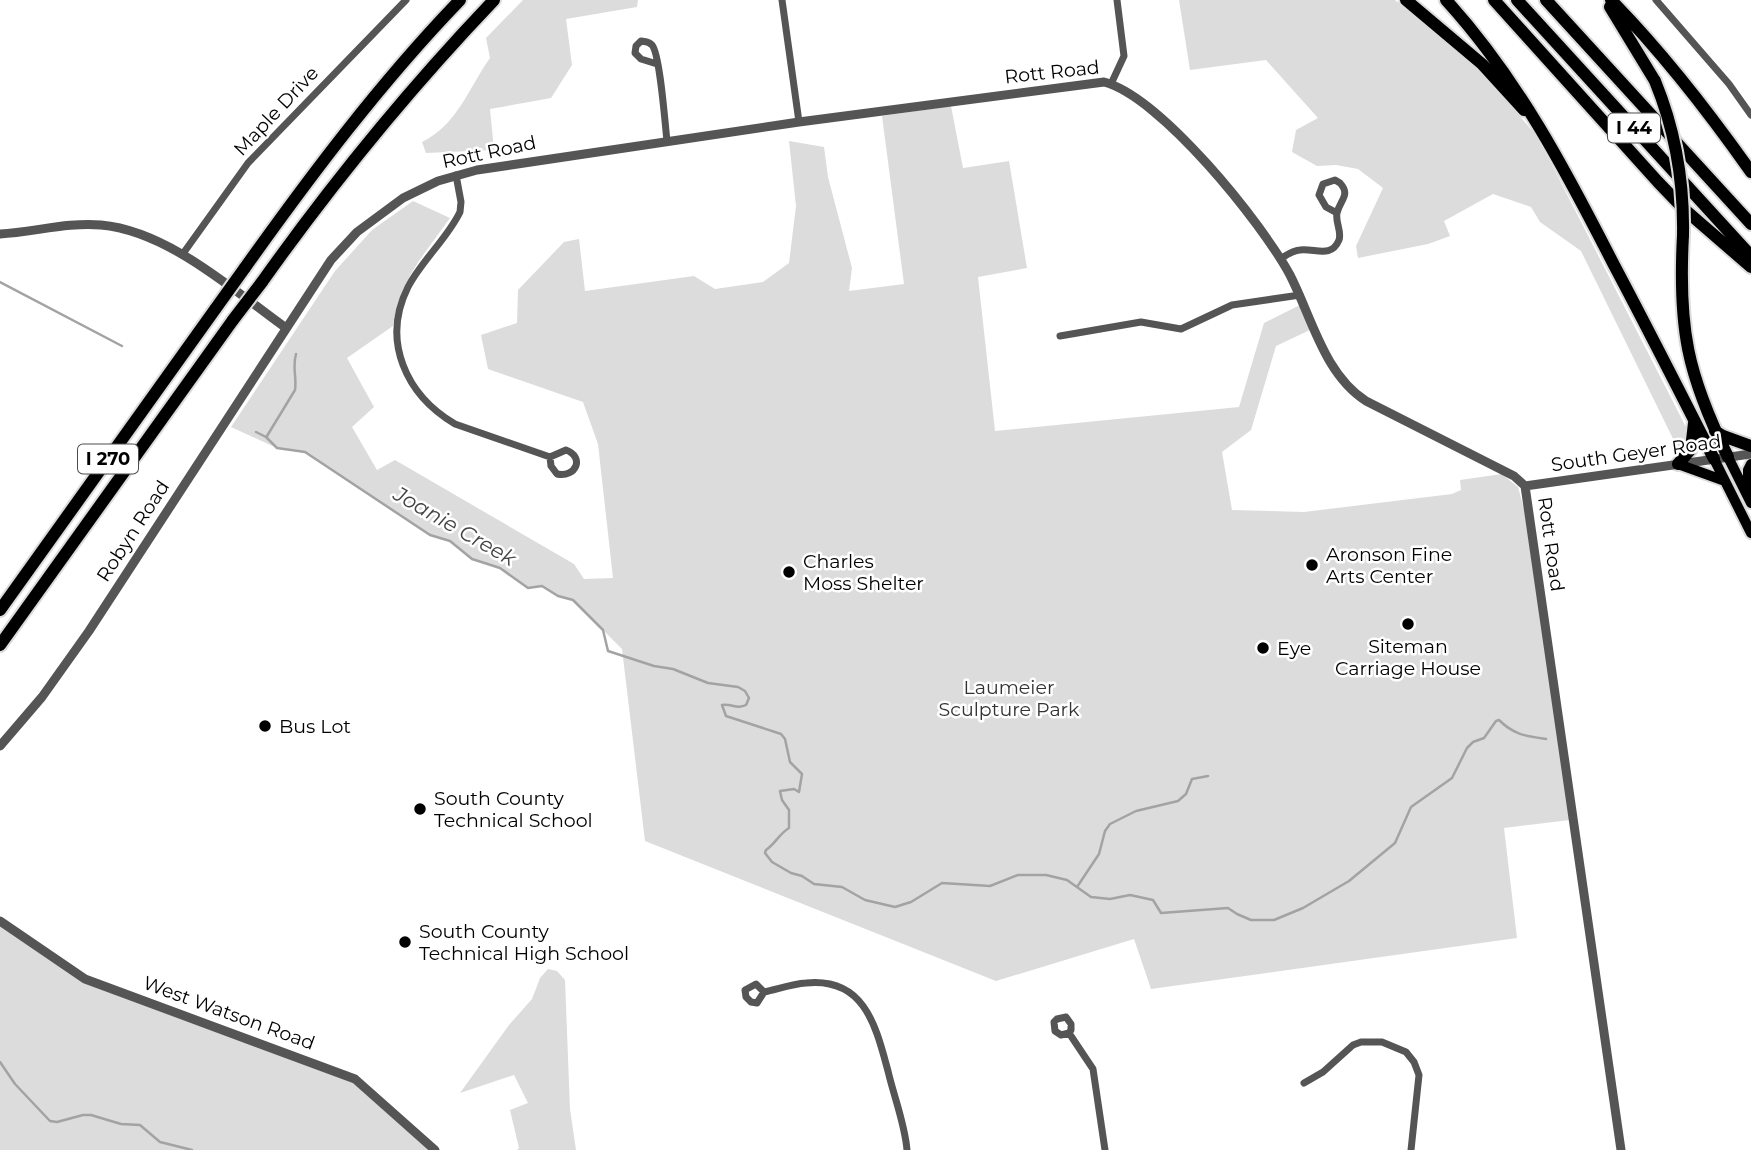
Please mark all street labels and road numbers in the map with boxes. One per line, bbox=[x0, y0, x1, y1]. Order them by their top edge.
street label: Rott Road bbox=[1003, 56, 1101, 88]
street label: Maple Drive bbox=[229, 62, 323, 160]
road number: I 44 bbox=[1608, 113, 1660, 142]
street label: Rott Road bbox=[440, 131, 538, 173]
street label: South Geyer Road bbox=[1549, 430, 1723, 476]
road number: I 270 bbox=[78, 444, 138, 474]
street label: Robyn Road bbox=[92, 476, 174, 586]
street label: Rott Road bbox=[1533, 495, 1569, 593]
street label: West Watson Road bbox=[140, 971, 318, 1055]

